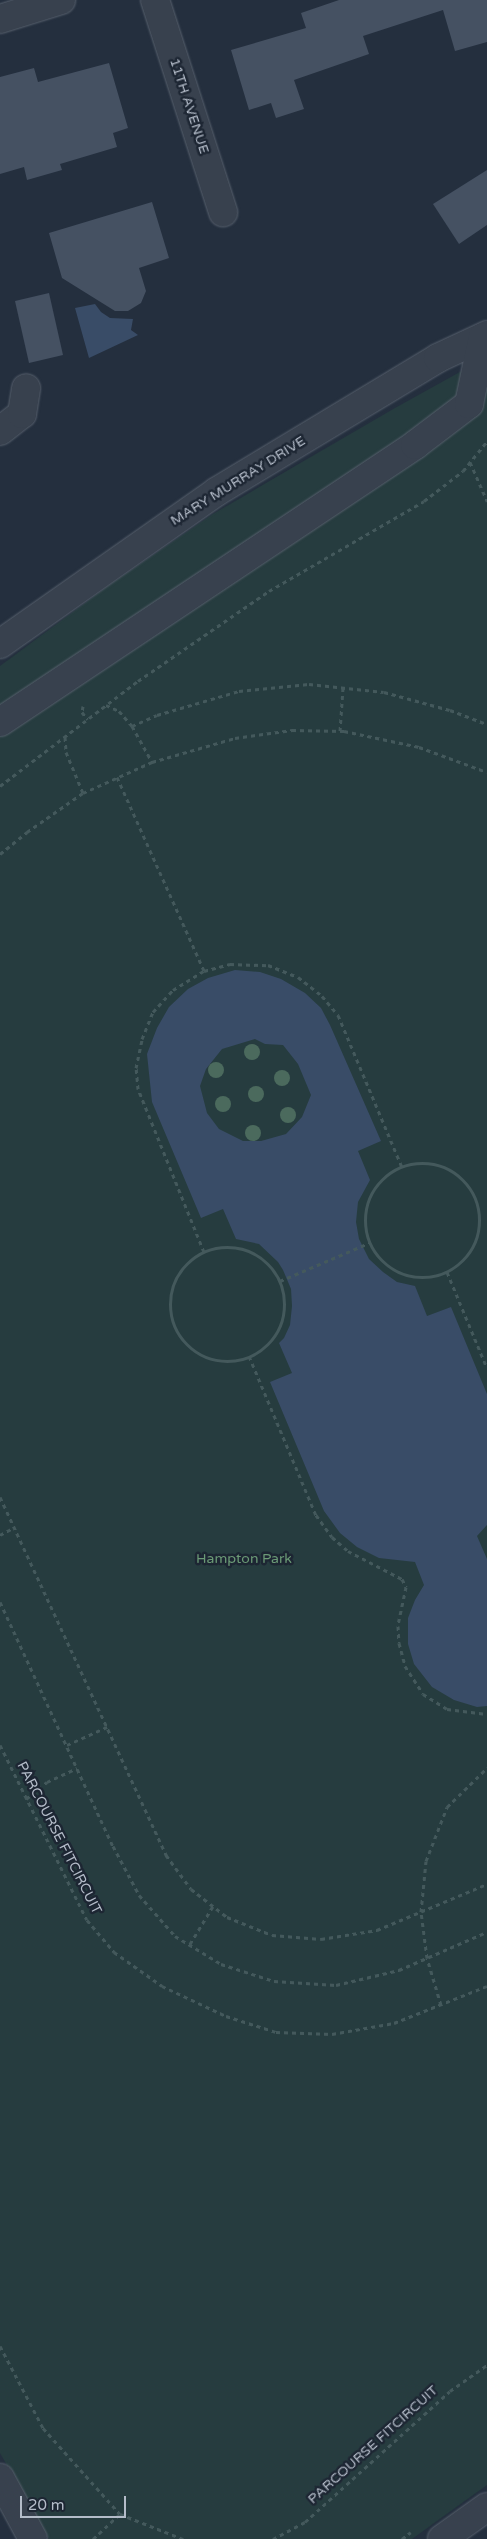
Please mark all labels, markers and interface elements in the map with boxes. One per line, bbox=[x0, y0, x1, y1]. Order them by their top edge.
street label: 11TH AVENUE bbox=[166, 56, 212, 156]
street label: MARY MURRAY DRIVE bbox=[167, 433, 309, 529]
park label: Hampton Park bbox=[196, 1551, 292, 1567]
street label: PARCOURSE FITCIRCUIT bbox=[13, 1759, 105, 1917]
street label: PARCOURSE FITCIRCUIT bbox=[305, 2382, 441, 2508]
scale bar bbox=[22, 2486, 129, 2518]
text: 20 m bbox=[28, 2496, 65, 2514]

